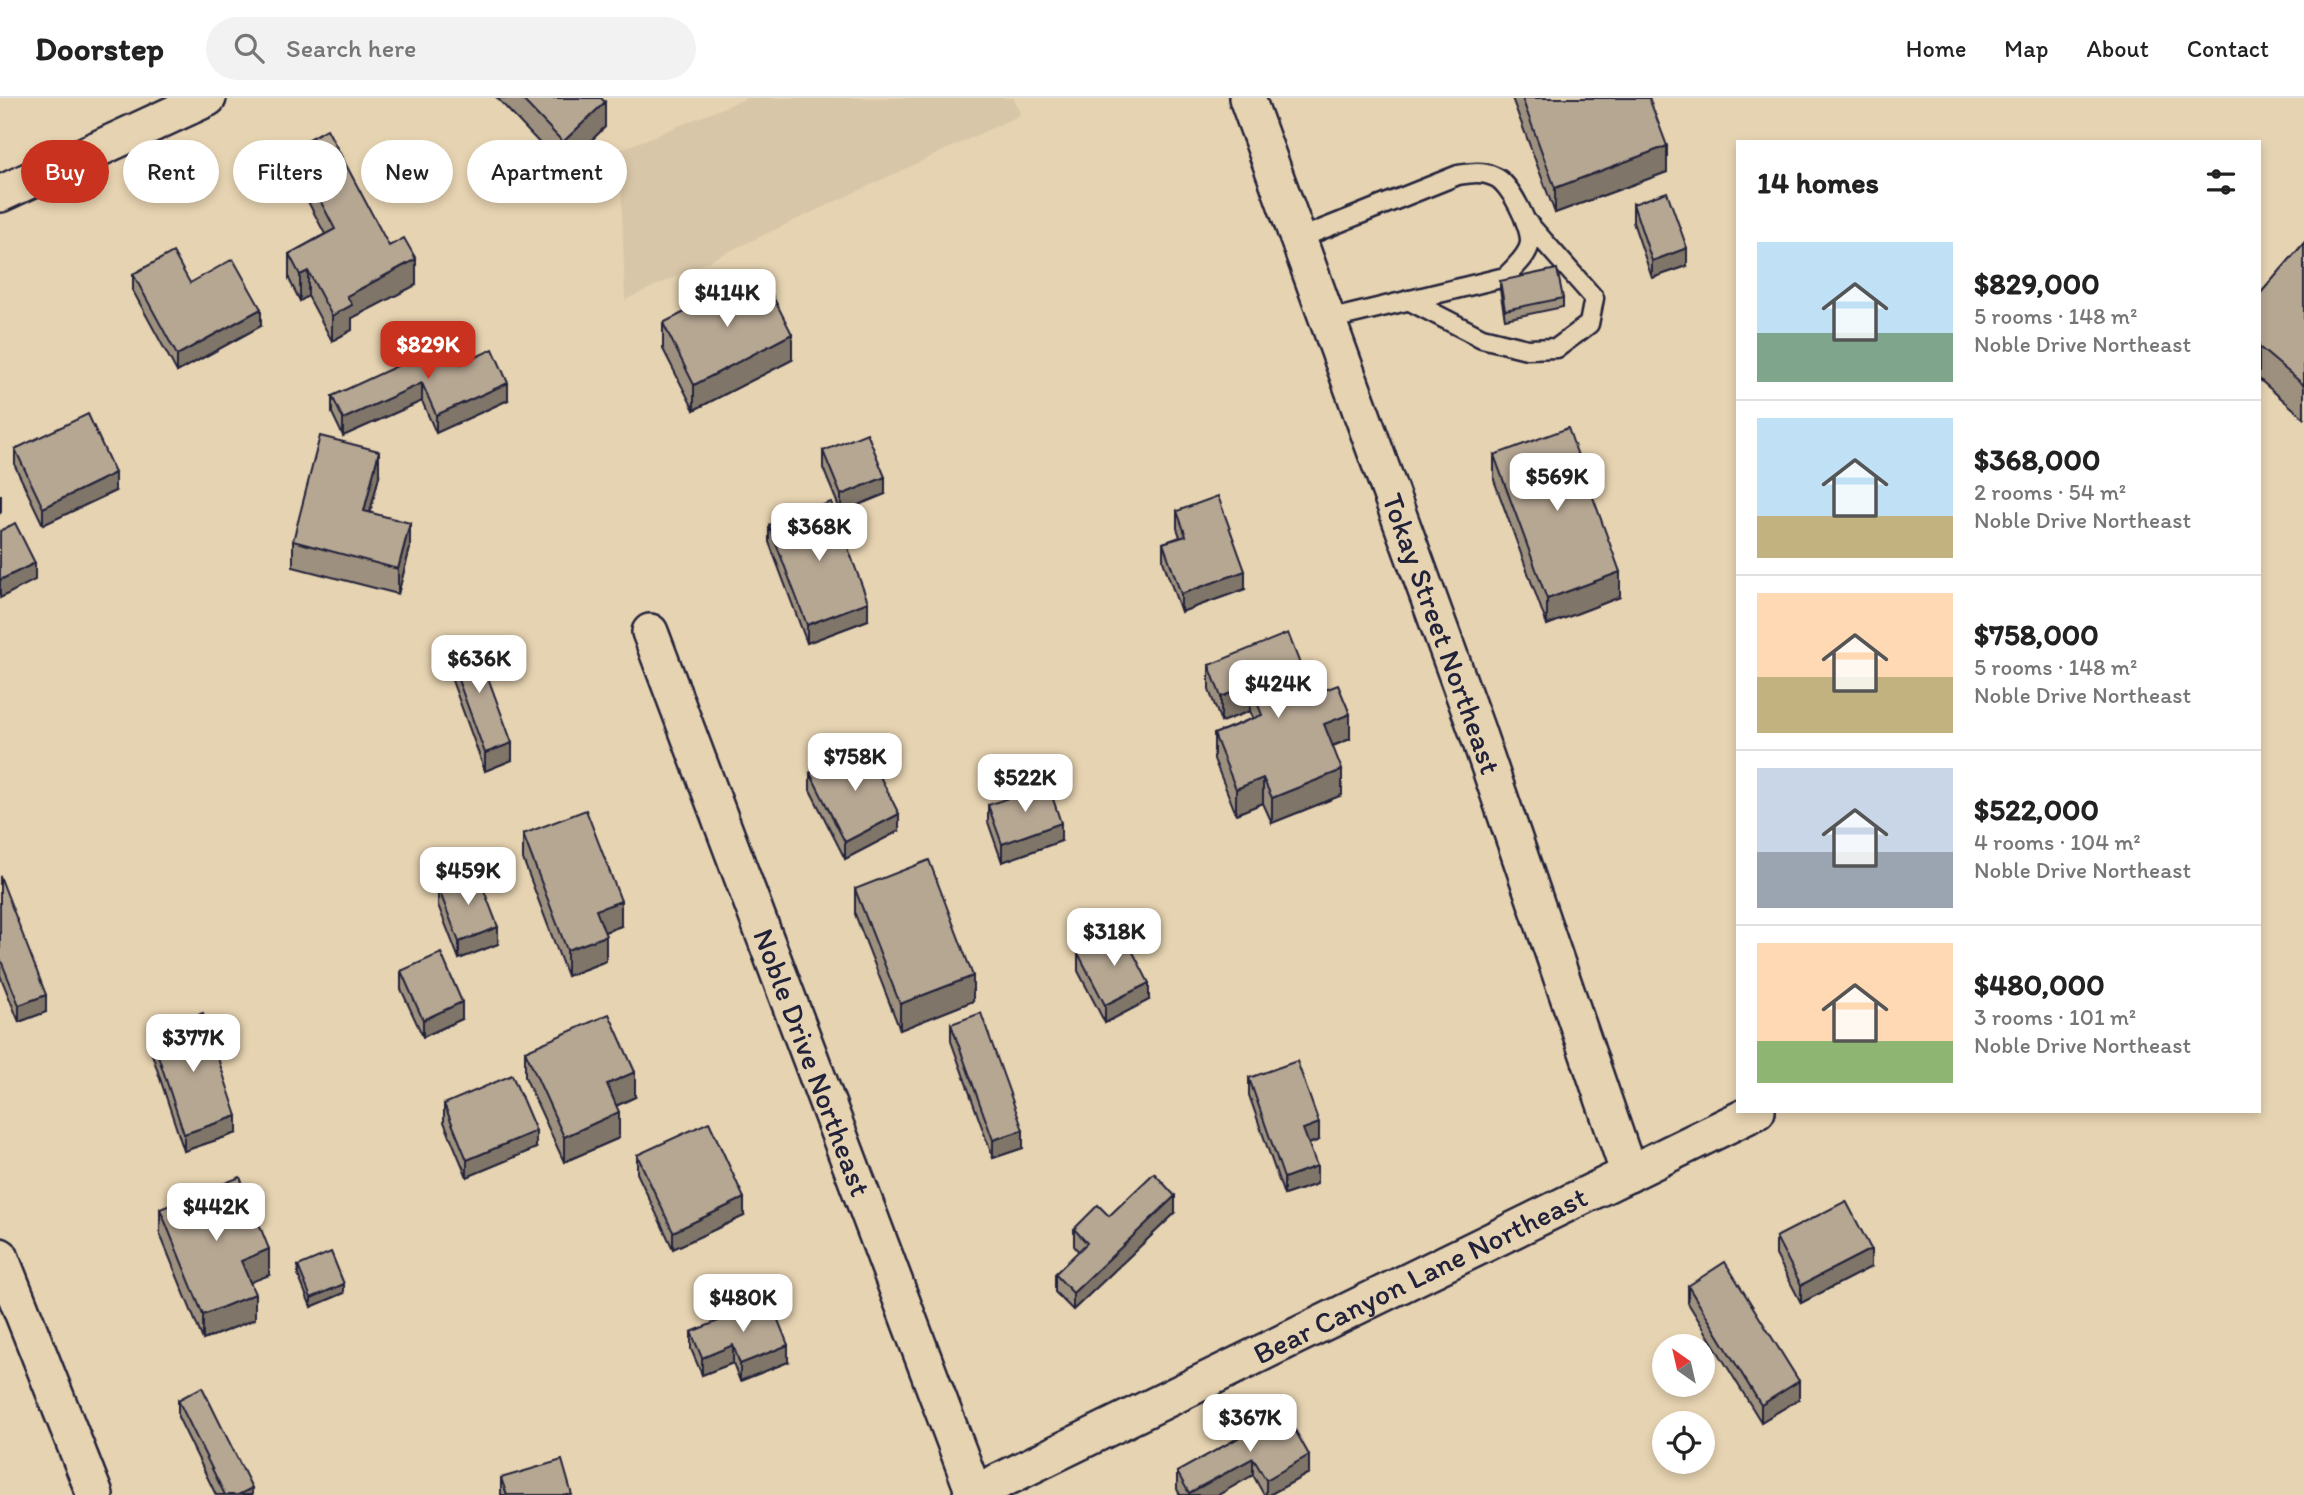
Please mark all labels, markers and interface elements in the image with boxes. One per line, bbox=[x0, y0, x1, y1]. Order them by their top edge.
search box bbox=[206, 17, 696, 80]
text: Doorstep bbox=[35, 29, 164, 68]
icon: search bbox=[230, 29, 268, 67]
text: Search here bbox=[286, 32, 416, 64]
text: Home bbox=[1906, 34, 1966, 63]
text: Map bbox=[2004, 34, 2048, 63]
text: About bbox=[2086, 34, 2149, 63]
text: Contact bbox=[2187, 34, 2269, 63]
chip: Buy bbox=[21, 140, 109, 203]
chip: Rent bbox=[123, 140, 219, 203]
chip: Filters bbox=[233, 140, 347, 203]
chip: New bbox=[361, 140, 453, 203]
chip: Apartment bbox=[467, 140, 627, 203]
icon: filters bbox=[2202, 163, 2240, 201]
text: 14 homes bbox=[1757, 164, 1879, 201]
text: $829,000 bbox=[1974, 265, 2100, 302]
pin: $414K bbox=[678, 270, 776, 329]
icon: home bbox=[1813, 270, 1897, 354]
text: $414K bbox=[695, 278, 759, 306]
text: 5 rooms · 148 m² bbox=[1974, 302, 2137, 330]
pin: $829K bbox=[379, 322, 477, 381]
text: $829K bbox=[396, 330, 460, 358]
text: Noble Drive Northeast bbox=[1974, 330, 2191, 358]
text: $368,000 bbox=[1974, 441, 2100, 478]
icon: home bbox=[1813, 446, 1897, 530]
pin: $569K bbox=[1508, 454, 1606, 513]
text: $569K bbox=[1526, 462, 1588, 490]
text: 2 rooms · 54 m² bbox=[1974, 478, 2126, 506]
street label: Tokay Street Northeast bbox=[1374, 488, 1509, 779]
pin: $368K bbox=[770, 504, 868, 563]
text: Noble Drive Northeast bbox=[1974, 506, 2191, 534]
text: $368K bbox=[787, 512, 851, 540]
text: $758,000 bbox=[1974, 616, 2099, 653]
icon: home bbox=[1813, 621, 1897, 705]
pin: $636K bbox=[430, 636, 528, 695]
text: $636K bbox=[447, 644, 511, 672]
text: 5 rooms · 148 m² bbox=[1974, 653, 2137, 681]
pin: $424K bbox=[1229, 660, 1327, 720]
text: $424K bbox=[1245, 669, 1311, 697]
text: Noble Drive Northeast bbox=[1974, 681, 2191, 709]
pin: $758K bbox=[806, 734, 904, 793]
text: $758K bbox=[824, 742, 886, 770]
pin: $522K bbox=[976, 754, 1074, 814]
text: $522K bbox=[994, 763, 1056, 791]
text: $522,000 bbox=[1974, 791, 2099, 828]
icon: home bbox=[1813, 796, 1897, 880]
text: 4 rooms · 104 m² bbox=[1974, 828, 2141, 856]
pin: $459K bbox=[419, 848, 517, 907]
text: $459K bbox=[436, 856, 500, 884]
text: Noble Drive Northeast bbox=[1974, 856, 2191, 884]
pin: $318K bbox=[1065, 908, 1163, 968]
text: $318K bbox=[1083, 917, 1145, 945]
street label: Noble Drive Northeast bbox=[745, 923, 880, 1201]
text: $480,000 bbox=[1974, 966, 2105, 1003]
icon: home bbox=[1813, 971, 1897, 1055]
text: 3 rooms · 101 m² bbox=[1974, 1003, 2136, 1031]
pin: $377K bbox=[144, 1014, 242, 1074]
text: $377K bbox=[162, 1023, 224, 1051]
text: Noble Drive Northeast bbox=[1974, 1031, 2191, 1059]
street label: Bear Canyon Lane Northeast bbox=[1247, 1178, 1593, 1372]
pin: $442K bbox=[167, 1184, 265, 1243]
text: $442K bbox=[183, 1192, 249, 1220]
pin: $480K bbox=[694, 1274, 792, 1334]
text: $480K bbox=[710, 1283, 776, 1311]
north arrow bbox=[1652, 1334, 1715, 1396]
map controls bbox=[1652, 1334, 1715, 1474]
pin: $367K bbox=[1201, 1394, 1299, 1454]
text: $367K bbox=[1219, 1403, 1281, 1431]
button: locate bbox=[1652, 1411, 1715, 1474]

